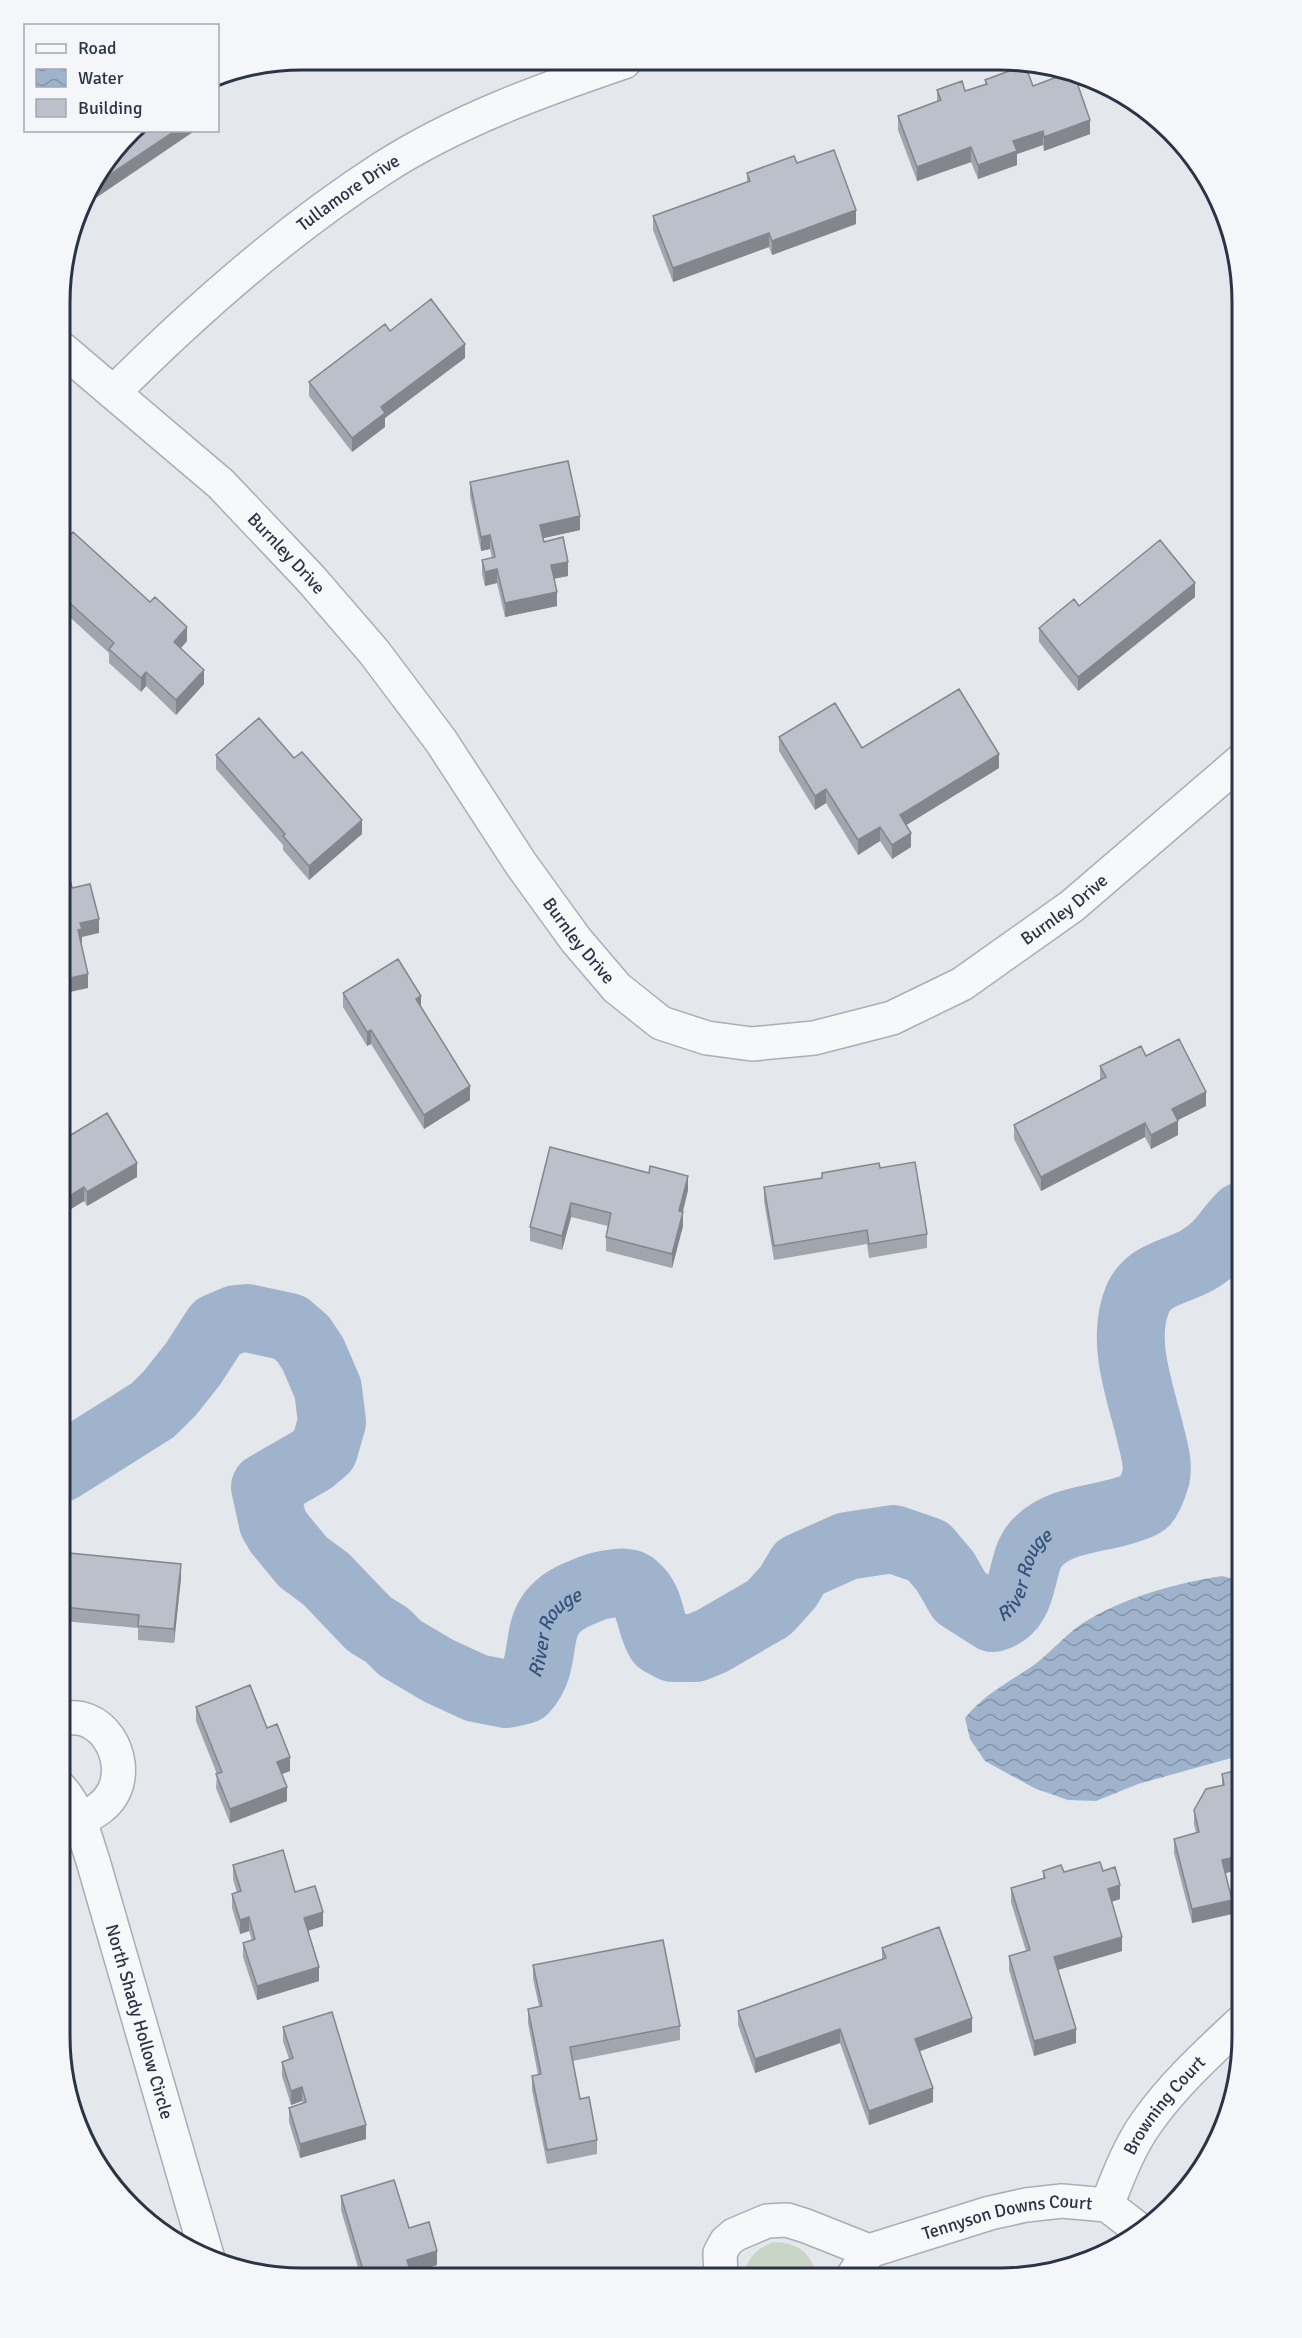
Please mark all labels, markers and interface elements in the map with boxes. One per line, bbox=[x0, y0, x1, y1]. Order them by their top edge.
legend bbox=[24, 24, 219, 132]
text: Road bbox=[78, 37, 117, 59]
text: Water bbox=[78, 67, 124, 89]
text: Building bbox=[78, 97, 142, 119]
street label: Tullamore Drive bbox=[292, 149, 403, 236]
street label: Burnley Drive bbox=[243, 508, 330, 599]
street label: Burnley Drive bbox=[1016, 869, 1112, 950]
street label: Burnley Drive bbox=[538, 893, 619, 988]
water label: River Rouge bbox=[992, 1522, 1057, 1627]
water label: River Rouge bbox=[522, 1581, 586, 1681]
street label: North Shady Hollow Circle bbox=[101, 1922, 178, 2122]
street label: Browning Court bbox=[1119, 2051, 1210, 2159]
street label: Tennyson Downs Court bbox=[919, 2190, 1093, 2245]

